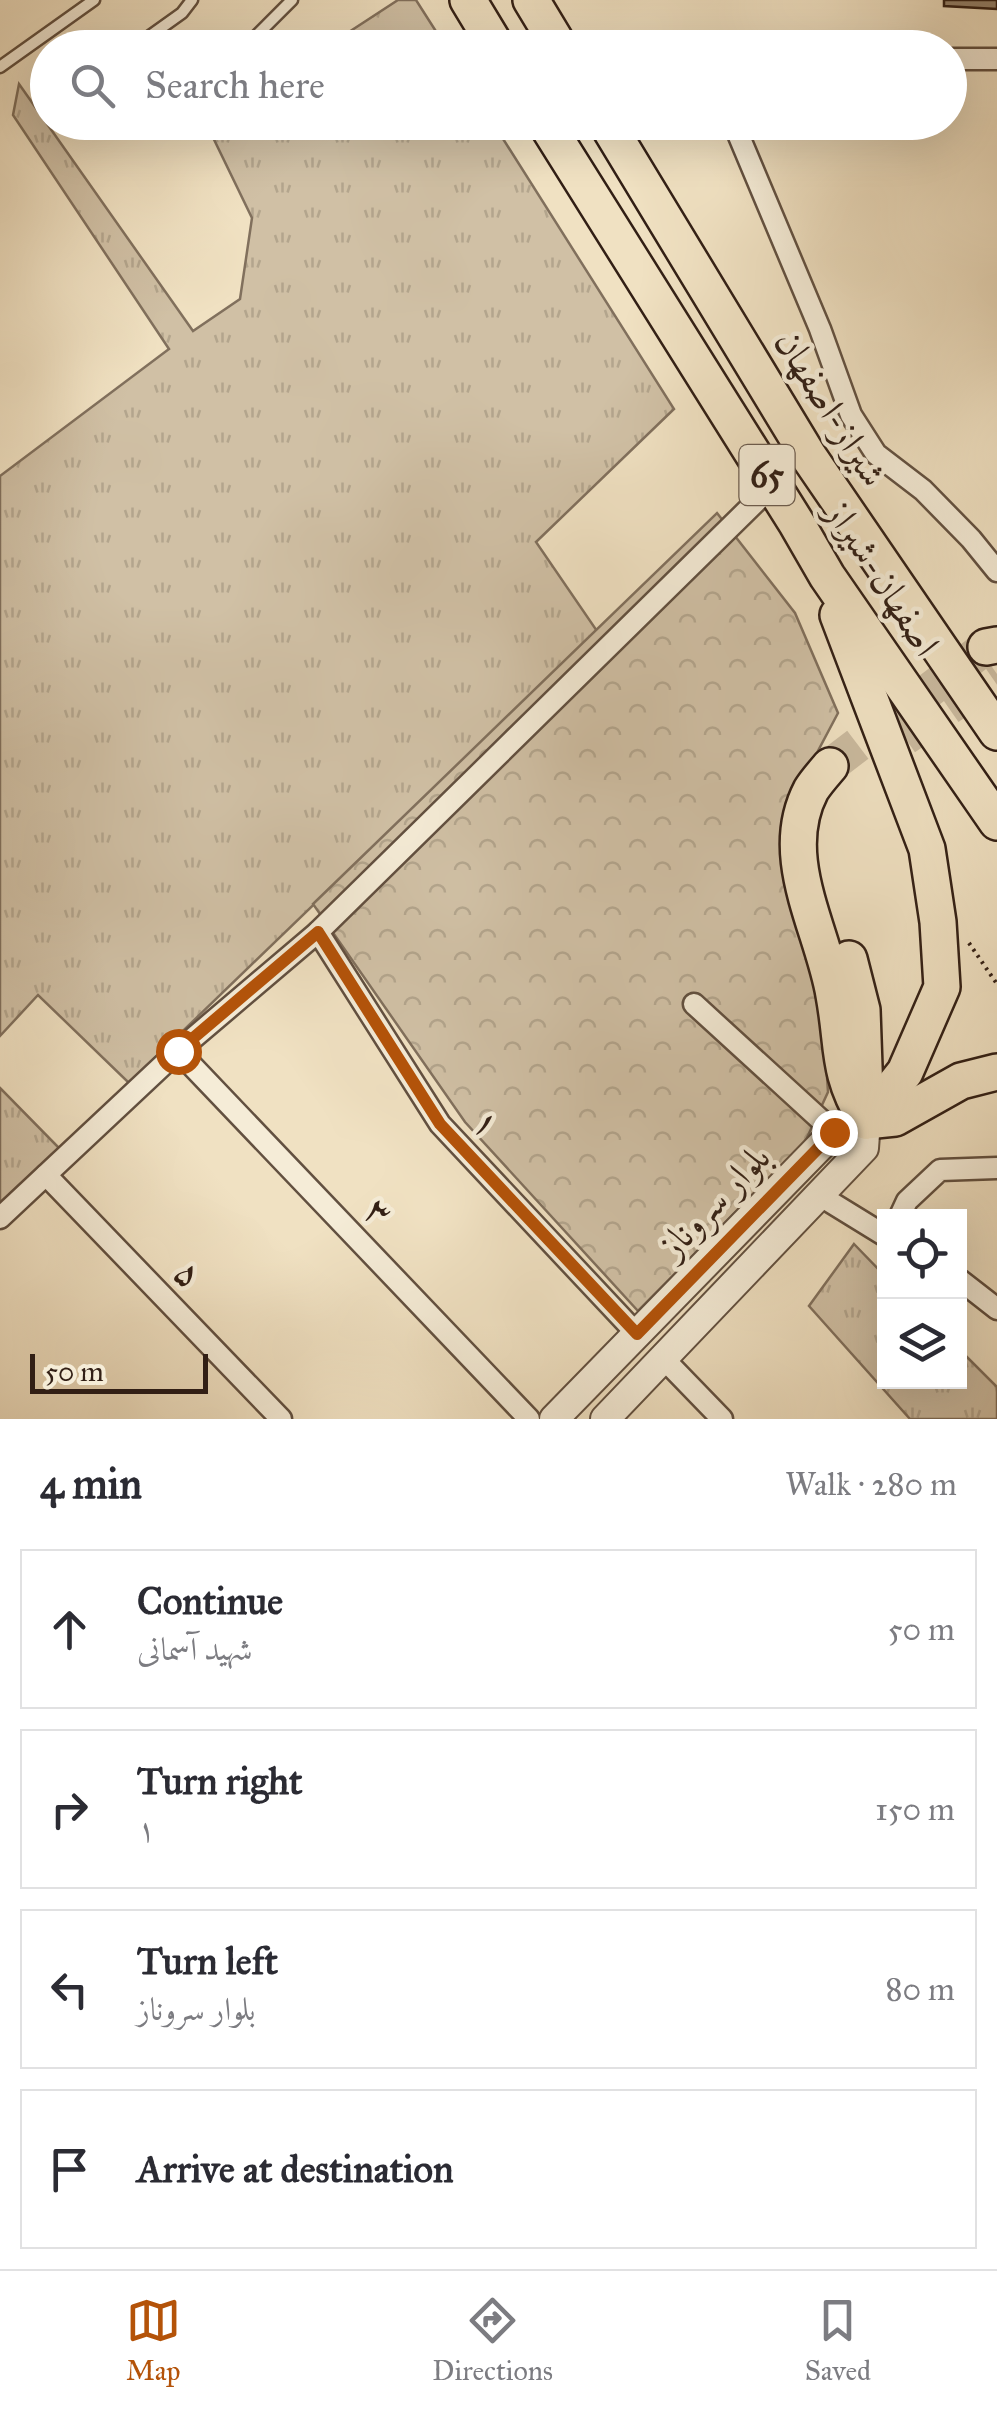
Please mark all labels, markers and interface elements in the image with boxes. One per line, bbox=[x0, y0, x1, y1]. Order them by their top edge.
search box bbox=[30, 30, 967, 140]
icon: search bbox=[65, 58, 120, 113]
text: Search here bbox=[145, 62, 325, 108]
street label: شیراز-اصفهان bbox=[765, 321, 897, 495]
road number: 65 bbox=[740, 445, 794, 505]
street label: اصفهان-شیراز bbox=[814, 488, 950, 664]
route start bbox=[156, 1029, 202, 1075]
street label: ۱ bbox=[463, 1098, 511, 1146]
route end bbox=[812, 1110, 858, 1156]
street label: بلوار سروناز bbox=[646, 1134, 781, 1272]
street label: ۳ bbox=[355, 1187, 403, 1235]
map controls bbox=[877, 1209, 967, 1389]
button: locate bbox=[877, 1209, 967, 1299]
street label: ۵ bbox=[165, 1249, 213, 1297]
button: layers bbox=[877, 1299, 967, 1389]
scale bar bbox=[30, 1349, 208, 1394]
text: 50 m bbox=[45, 1354, 104, 1389]
text: 4 min bbox=[40, 1458, 142, 1510]
text: Walk · 280 m bbox=[785, 1465, 957, 1504]
text: Continue bbox=[137, 1578, 283, 1624]
icon: ahead bbox=[42, 1602, 97, 1657]
text: 50 m bbox=[888, 1610, 955, 1649]
text: شهید آسمانی bbox=[137, 1630, 253, 1669]
text: Turn right bbox=[137, 1758, 303, 1804]
icon: right bbox=[42, 1782, 97, 1837]
text: 150 m bbox=[875, 1790, 955, 1829]
text: ۱ bbox=[137, 1810, 156, 1849]
text: Turn left bbox=[137, 1938, 278, 1984]
icon: left bbox=[42, 1962, 97, 2017]
text: 80 m bbox=[886, 1970, 955, 2009]
text: بلوار سروناز bbox=[137, 1990, 256, 2029]
icon: arrive bbox=[42, 2142, 97, 2197]
text: Arrive at destination bbox=[137, 2146, 454, 2192]
tab: Map bbox=[126, 2293, 181, 2388]
tab: Directions bbox=[432, 2293, 553, 2388]
tab: Saved bbox=[805, 2293, 871, 2388]

